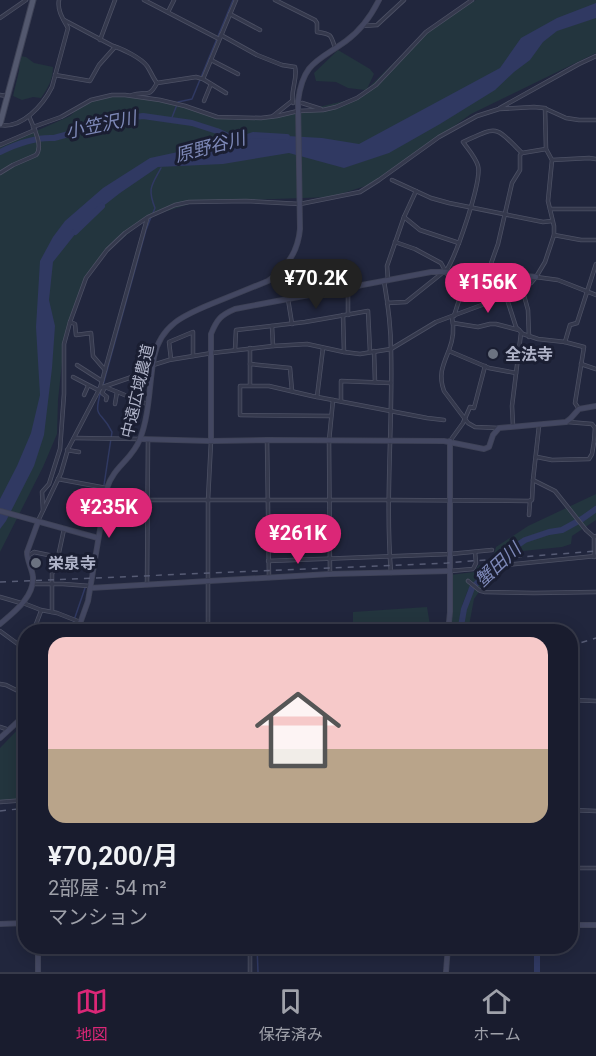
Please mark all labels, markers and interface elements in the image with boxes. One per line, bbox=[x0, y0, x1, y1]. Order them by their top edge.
water label: 小笠沢川 bbox=[63, 106, 140, 142]
water label: 原野谷川 bbox=[172, 127, 249, 166]
pin: ¥70.2K bbox=[267, 259, 365, 310]
pin: ¥156K bbox=[446, 263, 530, 314]
text: ¥70.2K bbox=[284, 266, 348, 290]
text: ¥156K bbox=[459, 270, 517, 294]
street label: 中遠広域農道 bbox=[117, 342, 158, 440]
place label: 全法寺 bbox=[505, 345, 553, 364]
marker: 全法寺 bbox=[486, 347, 500, 361]
pin: ¥235K bbox=[67, 488, 151, 539]
text: ¥235K bbox=[80, 495, 138, 519]
pin: ¥261K bbox=[256, 514, 340, 565]
text: ¥261K bbox=[269, 521, 327, 545]
water label: 蟹田川 bbox=[471, 537, 526, 591]
place label: 栄泉寺 bbox=[48, 554, 96, 573]
marker: 栄泉寺 bbox=[29, 556, 43, 570]
icon: home bbox=[244, 676, 352, 784]
text: ¥70,200/月 bbox=[48, 841, 179, 871]
text: 2部屋 · 54 m² bbox=[48, 876, 167, 900]
text: マンション bbox=[48, 905, 148, 929]
tab: 地図 bbox=[75, 985, 108, 1045]
tab: 保存済み bbox=[259, 985, 323, 1045]
tab: ホーム bbox=[473, 985, 521, 1045]

